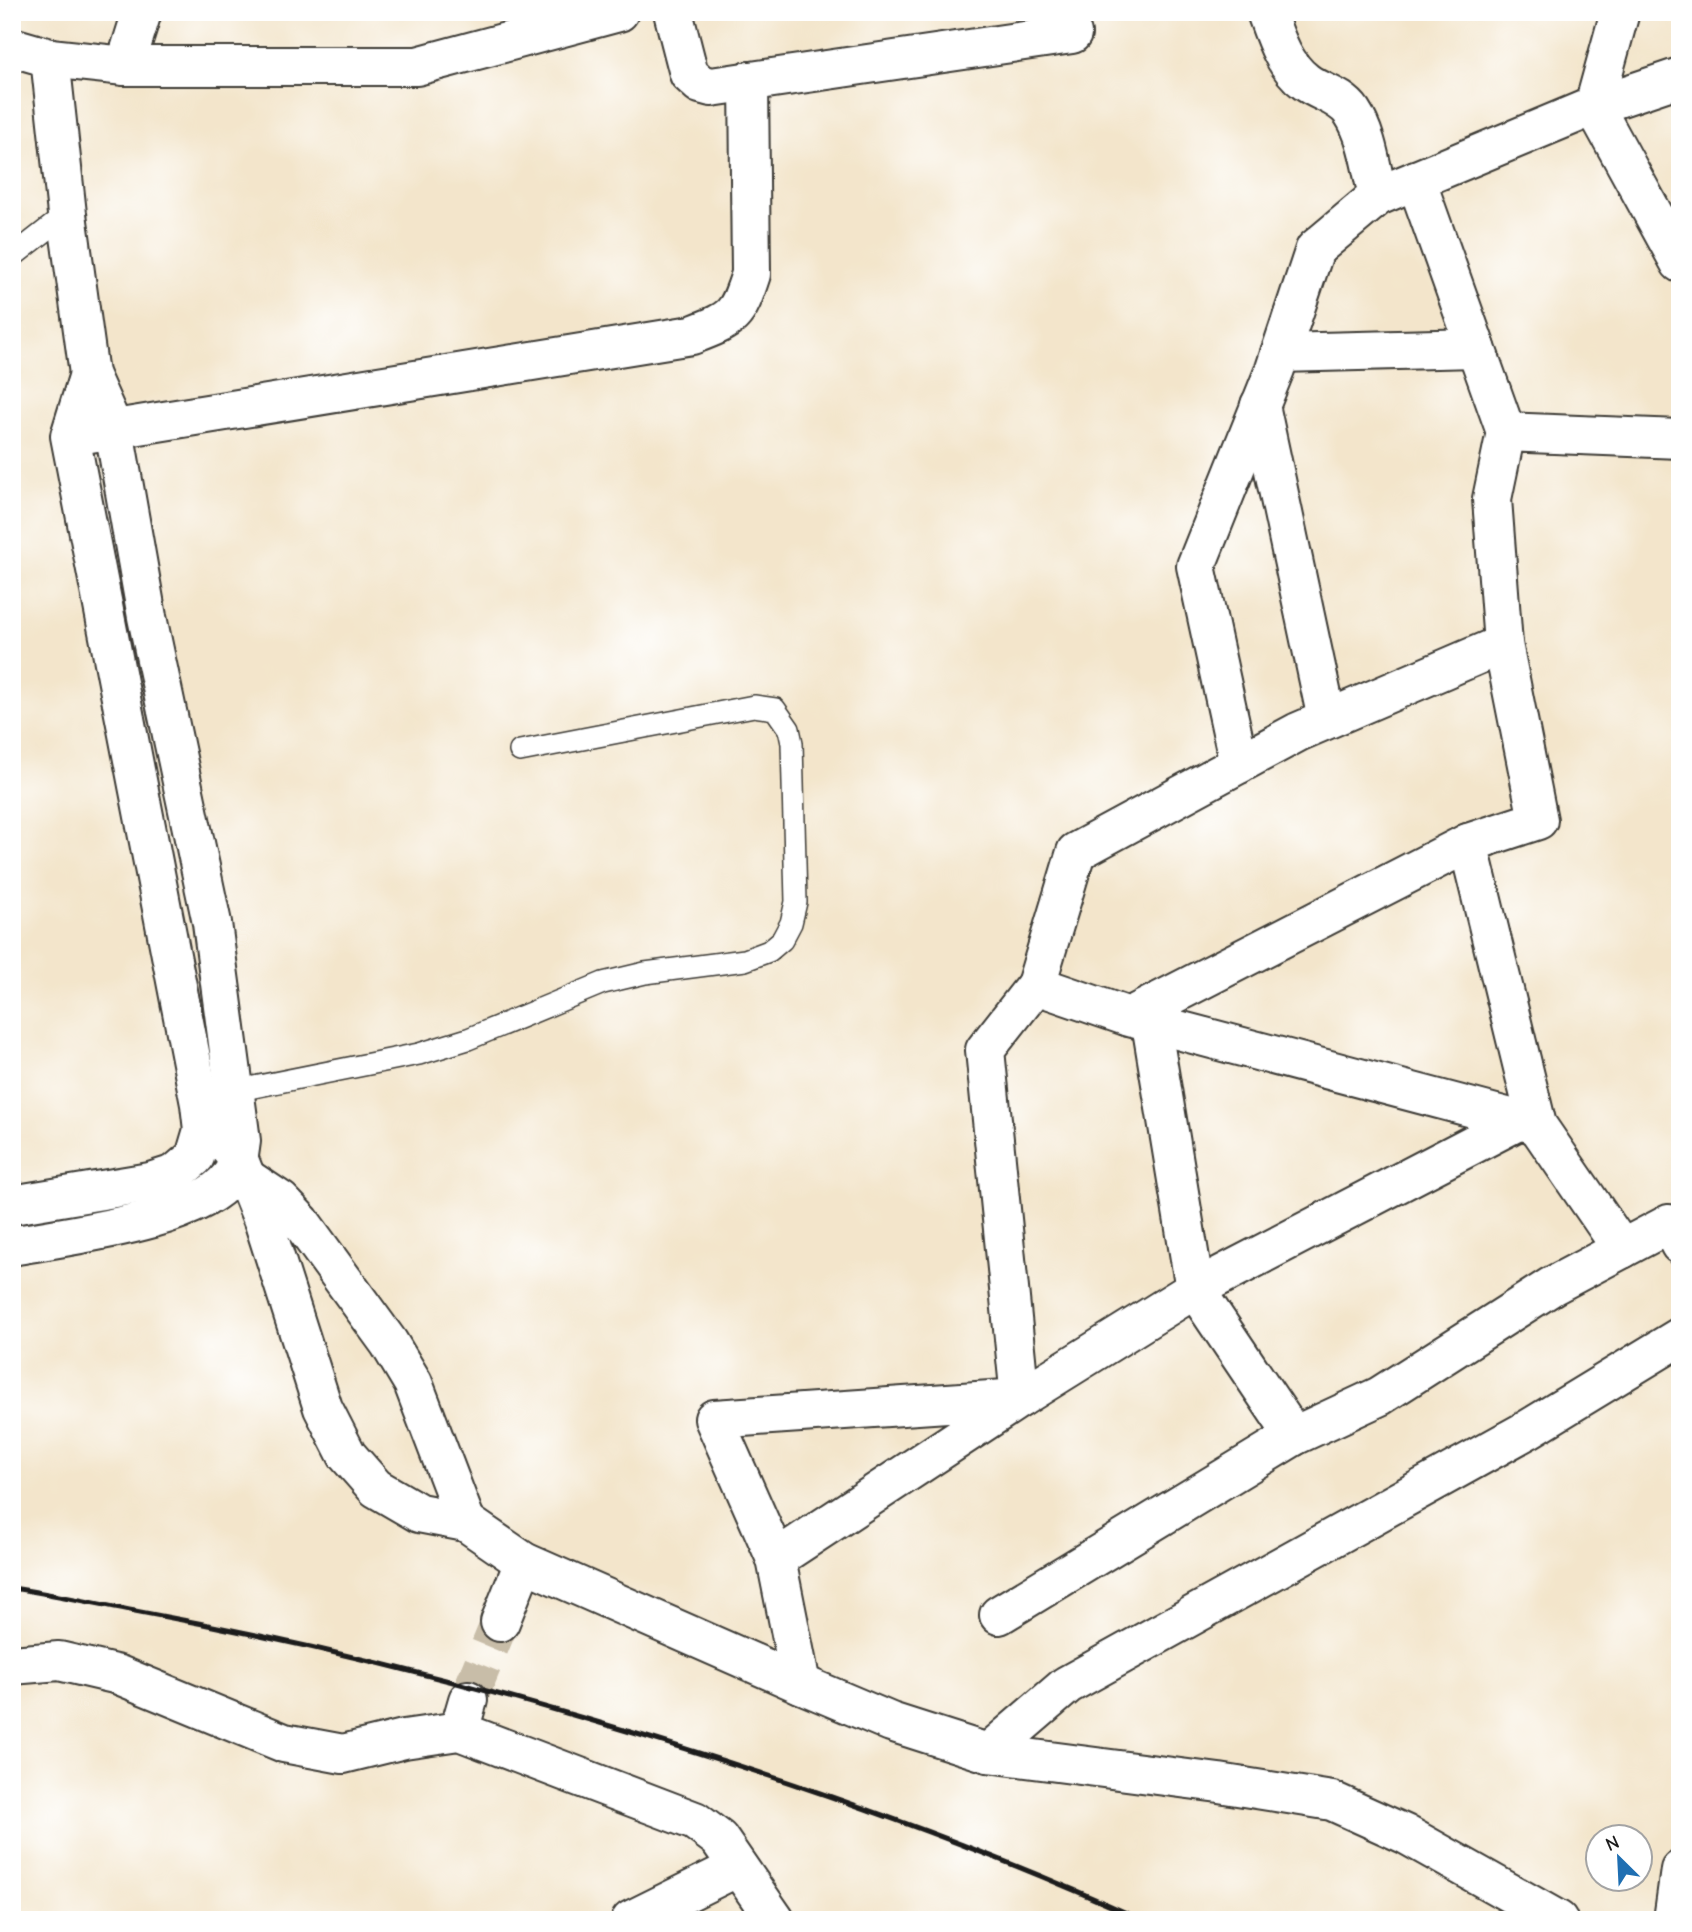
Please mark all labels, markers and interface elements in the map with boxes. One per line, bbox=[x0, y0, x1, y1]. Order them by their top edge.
north arrow bbox=[1584, 1824, 1654, 1894]
text: N bbox=[1602, 1831, 1623, 1856]

